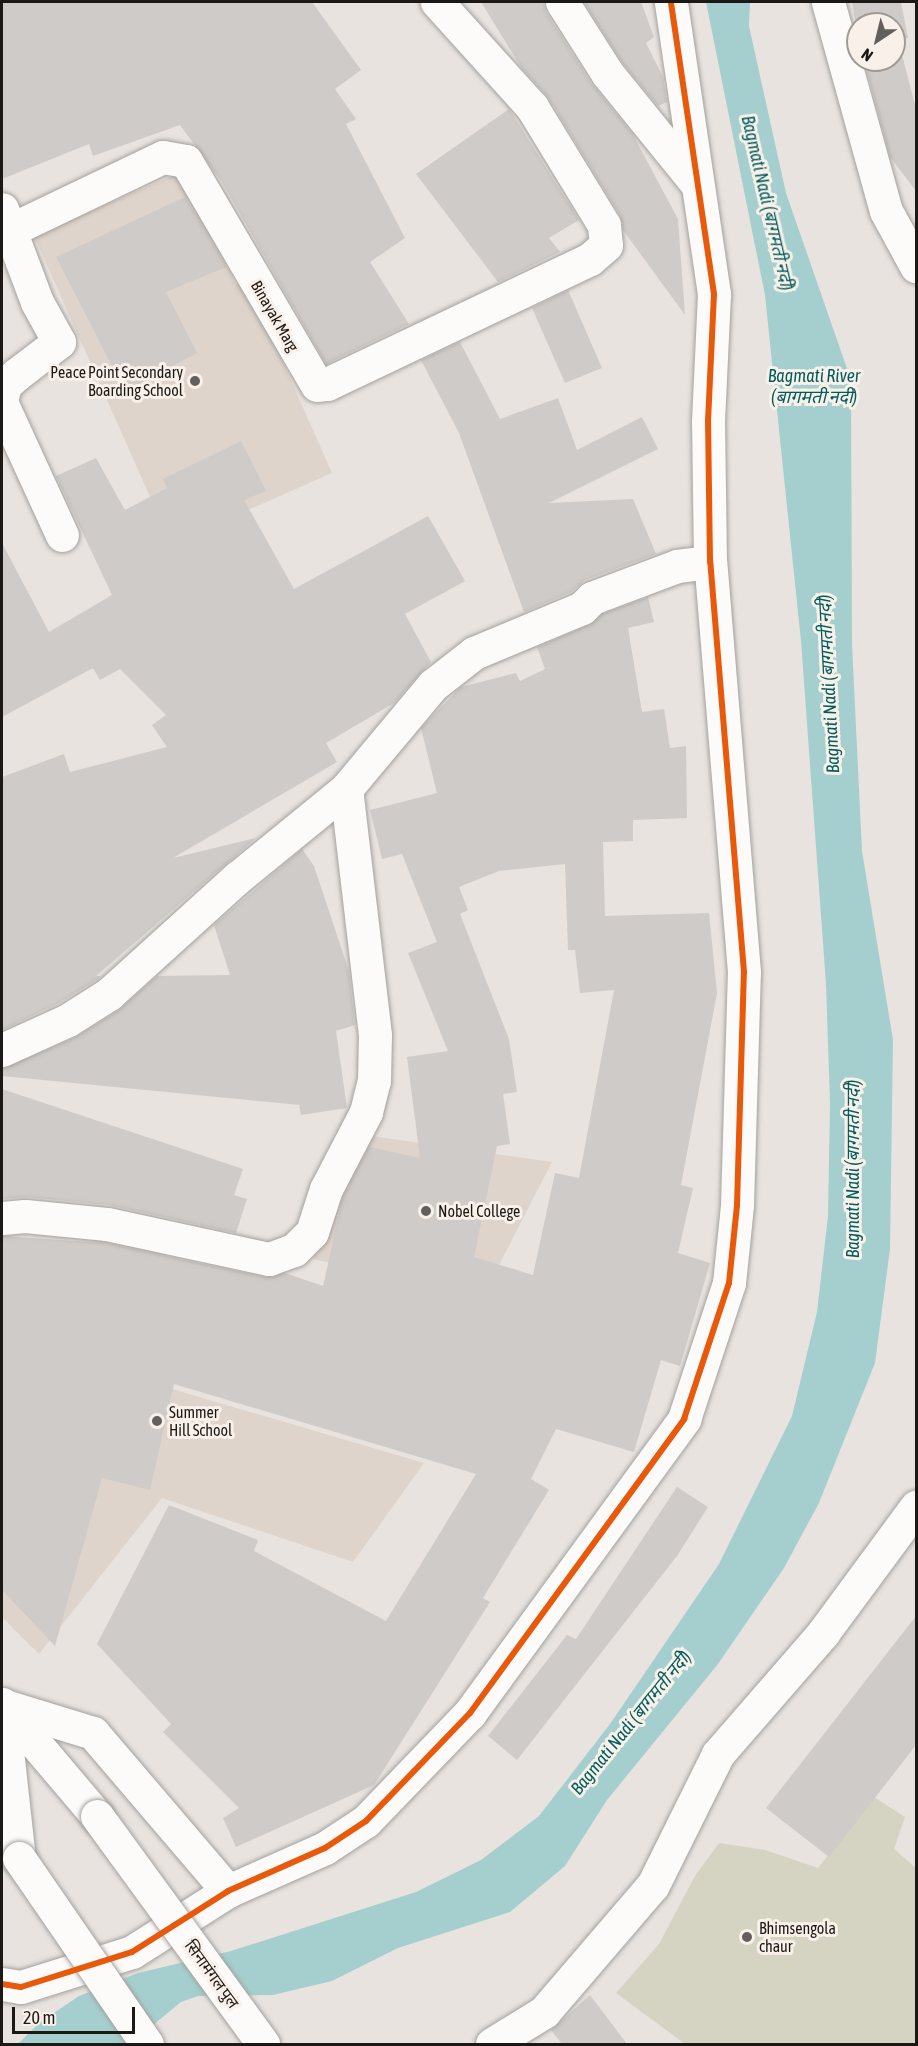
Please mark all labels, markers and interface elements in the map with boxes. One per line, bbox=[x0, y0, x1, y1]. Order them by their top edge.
north arrow bbox=[846, 12, 906, 72]
text: N bbox=[858, 45, 876, 65]
water label: Bagmati Nadi (बागमती नदी) bbox=[736, 114, 798, 292]
street label: Binayak Marg bbox=[247, 277, 303, 355]
place label: Peace Point Secondary Boarding School bbox=[50, 362, 183, 400]
water label: Bagmati River (बागमती नदी) bbox=[768, 366, 860, 409]
marker: Peace Point Secondary Boarding School bbox=[188, 374, 202, 388]
water label: Bagmati Nadi (बागमती नदी) bbox=[814, 594, 844, 774]
water label: Bagmati Nadi (बागमती नदी) bbox=[842, 1080, 864, 1258]
place label: Nobel College bbox=[438, 1201, 520, 1221]
marker: Nobel College bbox=[419, 1204, 433, 1218]
place label: Summer Hill School bbox=[169, 1402, 232, 1440]
marker: Summer Hill School bbox=[150, 1414, 164, 1428]
water label: Bagmati Nadi (बागमती नदी) bbox=[566, 1647, 696, 1799]
place label: Bhimsengola chaur bbox=[759, 1918, 836, 1956]
marker: Bhimsengola chaur bbox=[740, 1930, 754, 1944]
street label: सिनामंगल पुल bbox=[181, 1936, 243, 2012]
scale bar bbox=[15, 1995, 138, 2033]
text: 20 m bbox=[23, 2007, 55, 2028]

